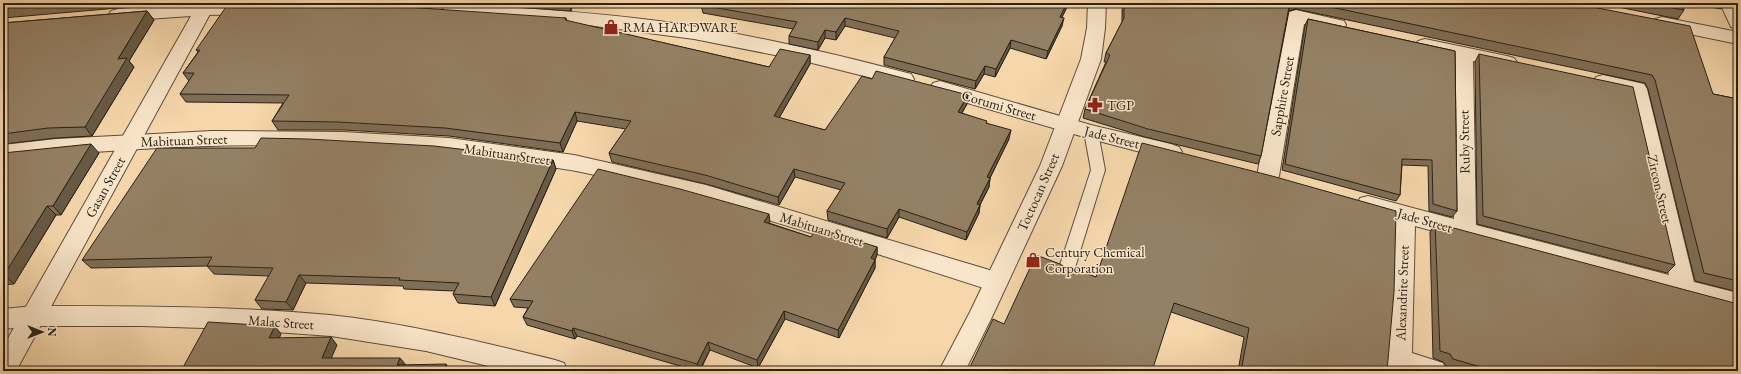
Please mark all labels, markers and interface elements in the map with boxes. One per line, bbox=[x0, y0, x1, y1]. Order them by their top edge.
shop icon: RMA HARDWARE bbox=[602, 18, 620, 36]
place label: RMA HARDWARE bbox=[623, 18, 738, 36]
street label: Sapphire Street bbox=[1266, 54, 1298, 137]
street label: Corumi Street bbox=[960, 86, 1039, 124]
pharmacy icon: TGP bbox=[1086, 96, 1104, 114]
place label: TGP bbox=[1107, 96, 1134, 114]
street label: Ruby Street bbox=[1454, 109, 1474, 174]
street label: Jade Street bbox=[1081, 121, 1142, 153]
street label: Mabituan Street bbox=[140, 129, 228, 151]
street label: Mabituan Street bbox=[463, 139, 552, 169]
street label: Toctocan Street bbox=[1013, 149, 1064, 234]
street label: Gasan Street bbox=[81, 153, 129, 221]
street label: Zircon Street bbox=[1643, 153, 1677, 226]
street label: Jade Street bbox=[1394, 203, 1455, 237]
street label: Mabituan Street bbox=[778, 208, 867, 250]
place label: Century Chemical Corporation bbox=[1045, 243, 1145, 277]
street label: Alexandrite Street bbox=[1391, 244, 1413, 342]
shop icon: Century Chemical Corporation bbox=[1024, 251, 1042, 269]
street label: Malac Street bbox=[247, 311, 315, 333]
north arrow bbox=[22, 312, 62, 352]
text: N bbox=[45, 328, 59, 337]

